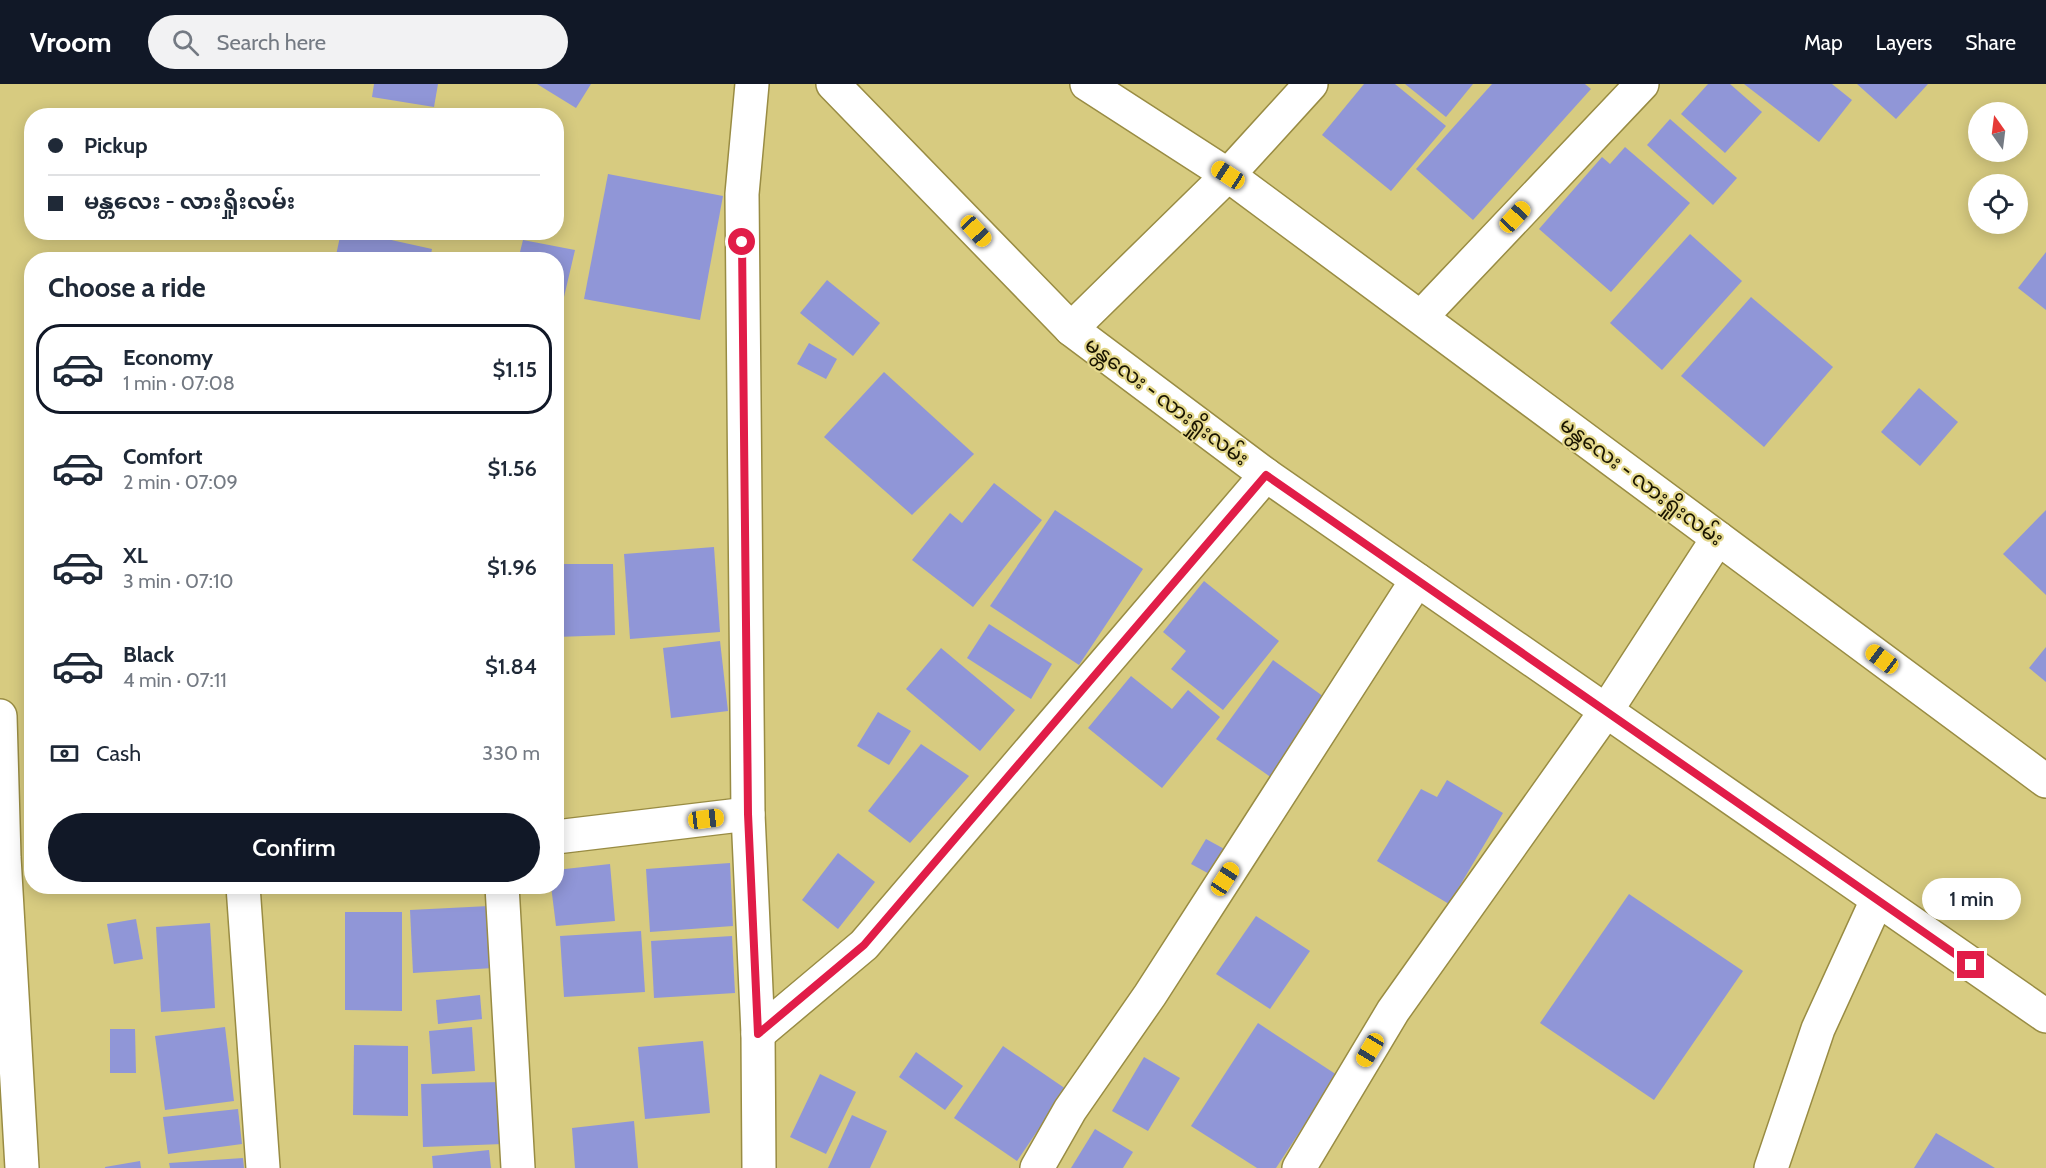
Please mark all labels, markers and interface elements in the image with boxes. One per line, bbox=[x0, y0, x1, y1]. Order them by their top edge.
search box bbox=[148, 15, 568, 69]
text: Vroom bbox=[30, 25, 112, 59]
icon: search bbox=[169, 26, 202, 59]
text: Search here bbox=[217, 29, 326, 56]
text: Map bbox=[1804, 30, 1843, 55]
text: Layers bbox=[1876, 30, 1932, 55]
text: Share bbox=[1965, 30, 2016, 55]
north arrow bbox=[1968, 102, 2028, 162]
map controls bbox=[1968, 102, 2028, 234]
text: Pickup bbox=[84, 132, 148, 159]
car bbox=[1208, 158, 1248, 192]
button: locate bbox=[1968, 174, 2028, 234]
text: မန္တလေး - လားရှိုးလမ်း bbox=[84, 188, 295, 215]
car bbox=[1496, 198, 1534, 236]
car bbox=[957, 212, 995, 250]
route start bbox=[728, 228, 755, 255]
text: Choose a ride bbox=[48, 271, 206, 304]
street label: မန္တလေး - လားရှိုးလမ်း bbox=[1077, 329, 1256, 475]
icon: car bbox=[51, 342, 105, 396]
text: Economy bbox=[123, 344, 213, 371]
text: $1.15 bbox=[492, 356, 537, 383]
text: 1 min · 07:08 bbox=[123, 371, 235, 395]
street label: မန္တလေး - လားရှိုးလမ်း bbox=[1552, 409, 1731, 555]
icon: car bbox=[51, 441, 105, 495]
text: Comfort bbox=[123, 443, 202, 470]
text: $1.56 bbox=[487, 455, 537, 482]
text: 2 min · 07:09 bbox=[123, 470, 238, 494]
icon: car bbox=[51, 540, 105, 594]
text: XL bbox=[123, 542, 148, 569]
text: $1.96 bbox=[487, 554, 537, 581]
text: 3 min · 07:10 bbox=[123, 569, 233, 593]
icon: car bbox=[51, 639, 105, 693]
text: Black bbox=[123, 641, 174, 668]
car bbox=[1862, 641, 1902, 677]
text: $1.84 bbox=[485, 653, 537, 680]
text: 4 min · 07:11 bbox=[123, 668, 227, 692]
icon: cash bbox=[48, 737, 81, 770]
text: Cash bbox=[96, 740, 141, 767]
text: 330 m bbox=[482, 741, 540, 765]
car bbox=[687, 808, 725, 830]
button: Confirm bbox=[48, 813, 540, 882]
car bbox=[1208, 859, 1242, 899]
callout: 1 min bbox=[1922, 878, 2020, 920]
text: 1 min bbox=[1949, 887, 1994, 911]
route end bbox=[1957, 951, 1984, 978]
car bbox=[1353, 1030, 1387, 1070]

